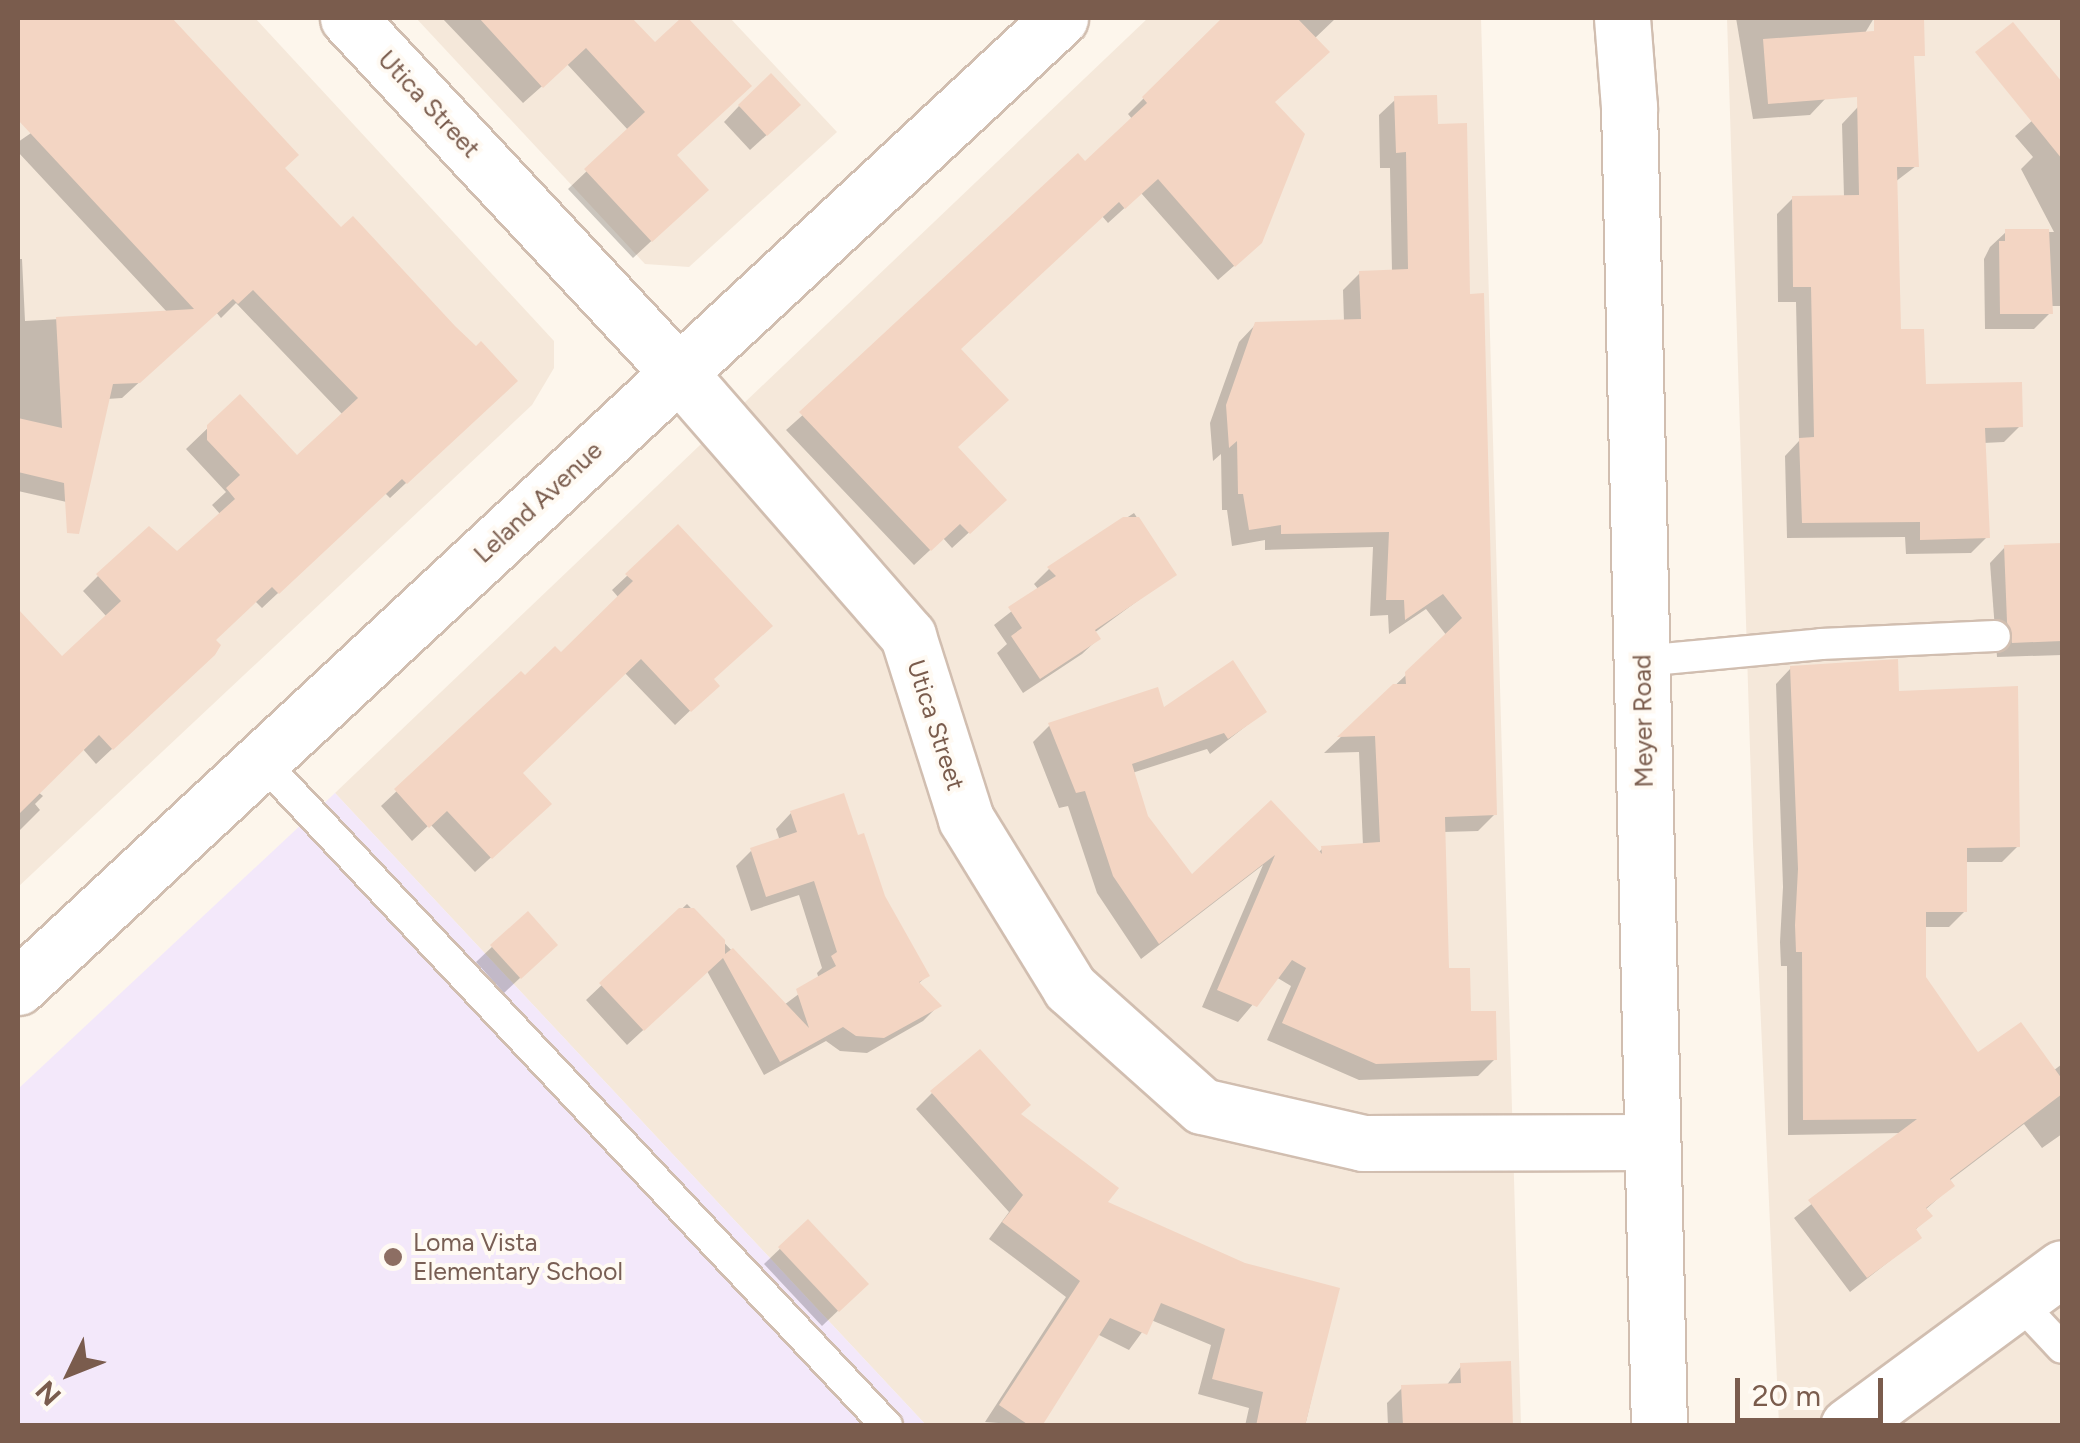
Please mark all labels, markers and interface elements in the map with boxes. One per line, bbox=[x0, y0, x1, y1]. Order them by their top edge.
street label: Utica Street bbox=[372, 44, 486, 164]
street label: Leland Avenue bbox=[468, 435, 608, 569]
street label: Meyer Road bbox=[1627, 654, 1659, 788]
street label: Utica Street bbox=[901, 656, 971, 794]
place label: Loma Vista Elementary School bbox=[413, 1228, 623, 1287]
marker: Loma Vista Elementary School bbox=[382, 1246, 404, 1268]
north arrow bbox=[20, 1323, 120, 1423]
scale bar bbox=[1740, 1358, 1888, 1420]
text: N bbox=[28, 1374, 68, 1413]
text: 20 m bbox=[1752, 1377, 1821, 1414]

